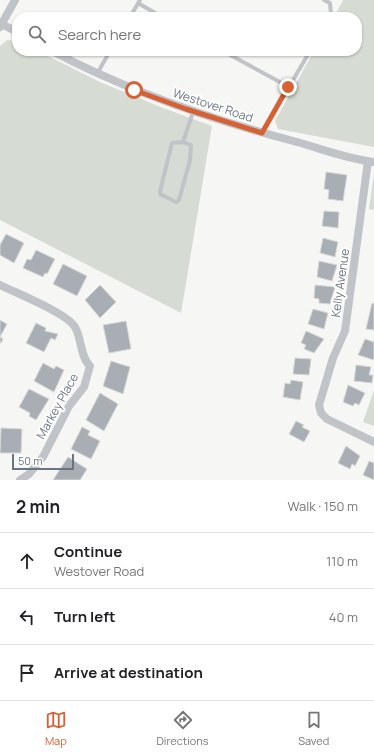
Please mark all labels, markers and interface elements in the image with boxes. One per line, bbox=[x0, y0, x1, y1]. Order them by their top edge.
search box bbox=[12, 12, 362, 56]
icon: search bbox=[26, 23, 48, 45]
text: Search here bbox=[58, 24, 141, 45]
route end bbox=[279, 78, 297, 96]
route start bbox=[125, 81, 143, 99]
street label: Westover Road bbox=[171, 84, 255, 126]
street label: Kelly Avenue bbox=[327, 248, 353, 318]
street label: Markey Place bbox=[32, 370, 82, 442]
scale bar bbox=[12, 452, 74, 471]
text: 50 m bbox=[18, 453, 43, 468]
text: 2 min bbox=[16, 495, 60, 518]
text: Walk · 150 m bbox=[287, 497, 358, 515]
text: Continue bbox=[54, 541, 122, 562]
icon: ahead bbox=[16, 550, 38, 572]
text: 110 m bbox=[326, 552, 358, 570]
text: Westover Road bbox=[54, 562, 144, 580]
icon: left bbox=[16, 606, 38, 628]
text: Turn left bbox=[54, 606, 116, 627]
text: 40 m bbox=[329, 608, 358, 626]
icon: arrive bbox=[16, 662, 38, 684]
text: Arrive at destination bbox=[54, 662, 203, 683]
tab: Map bbox=[45, 709, 67, 748]
tab: Directions bbox=[156, 709, 209, 748]
tab: Saved bbox=[298, 709, 329, 748]

